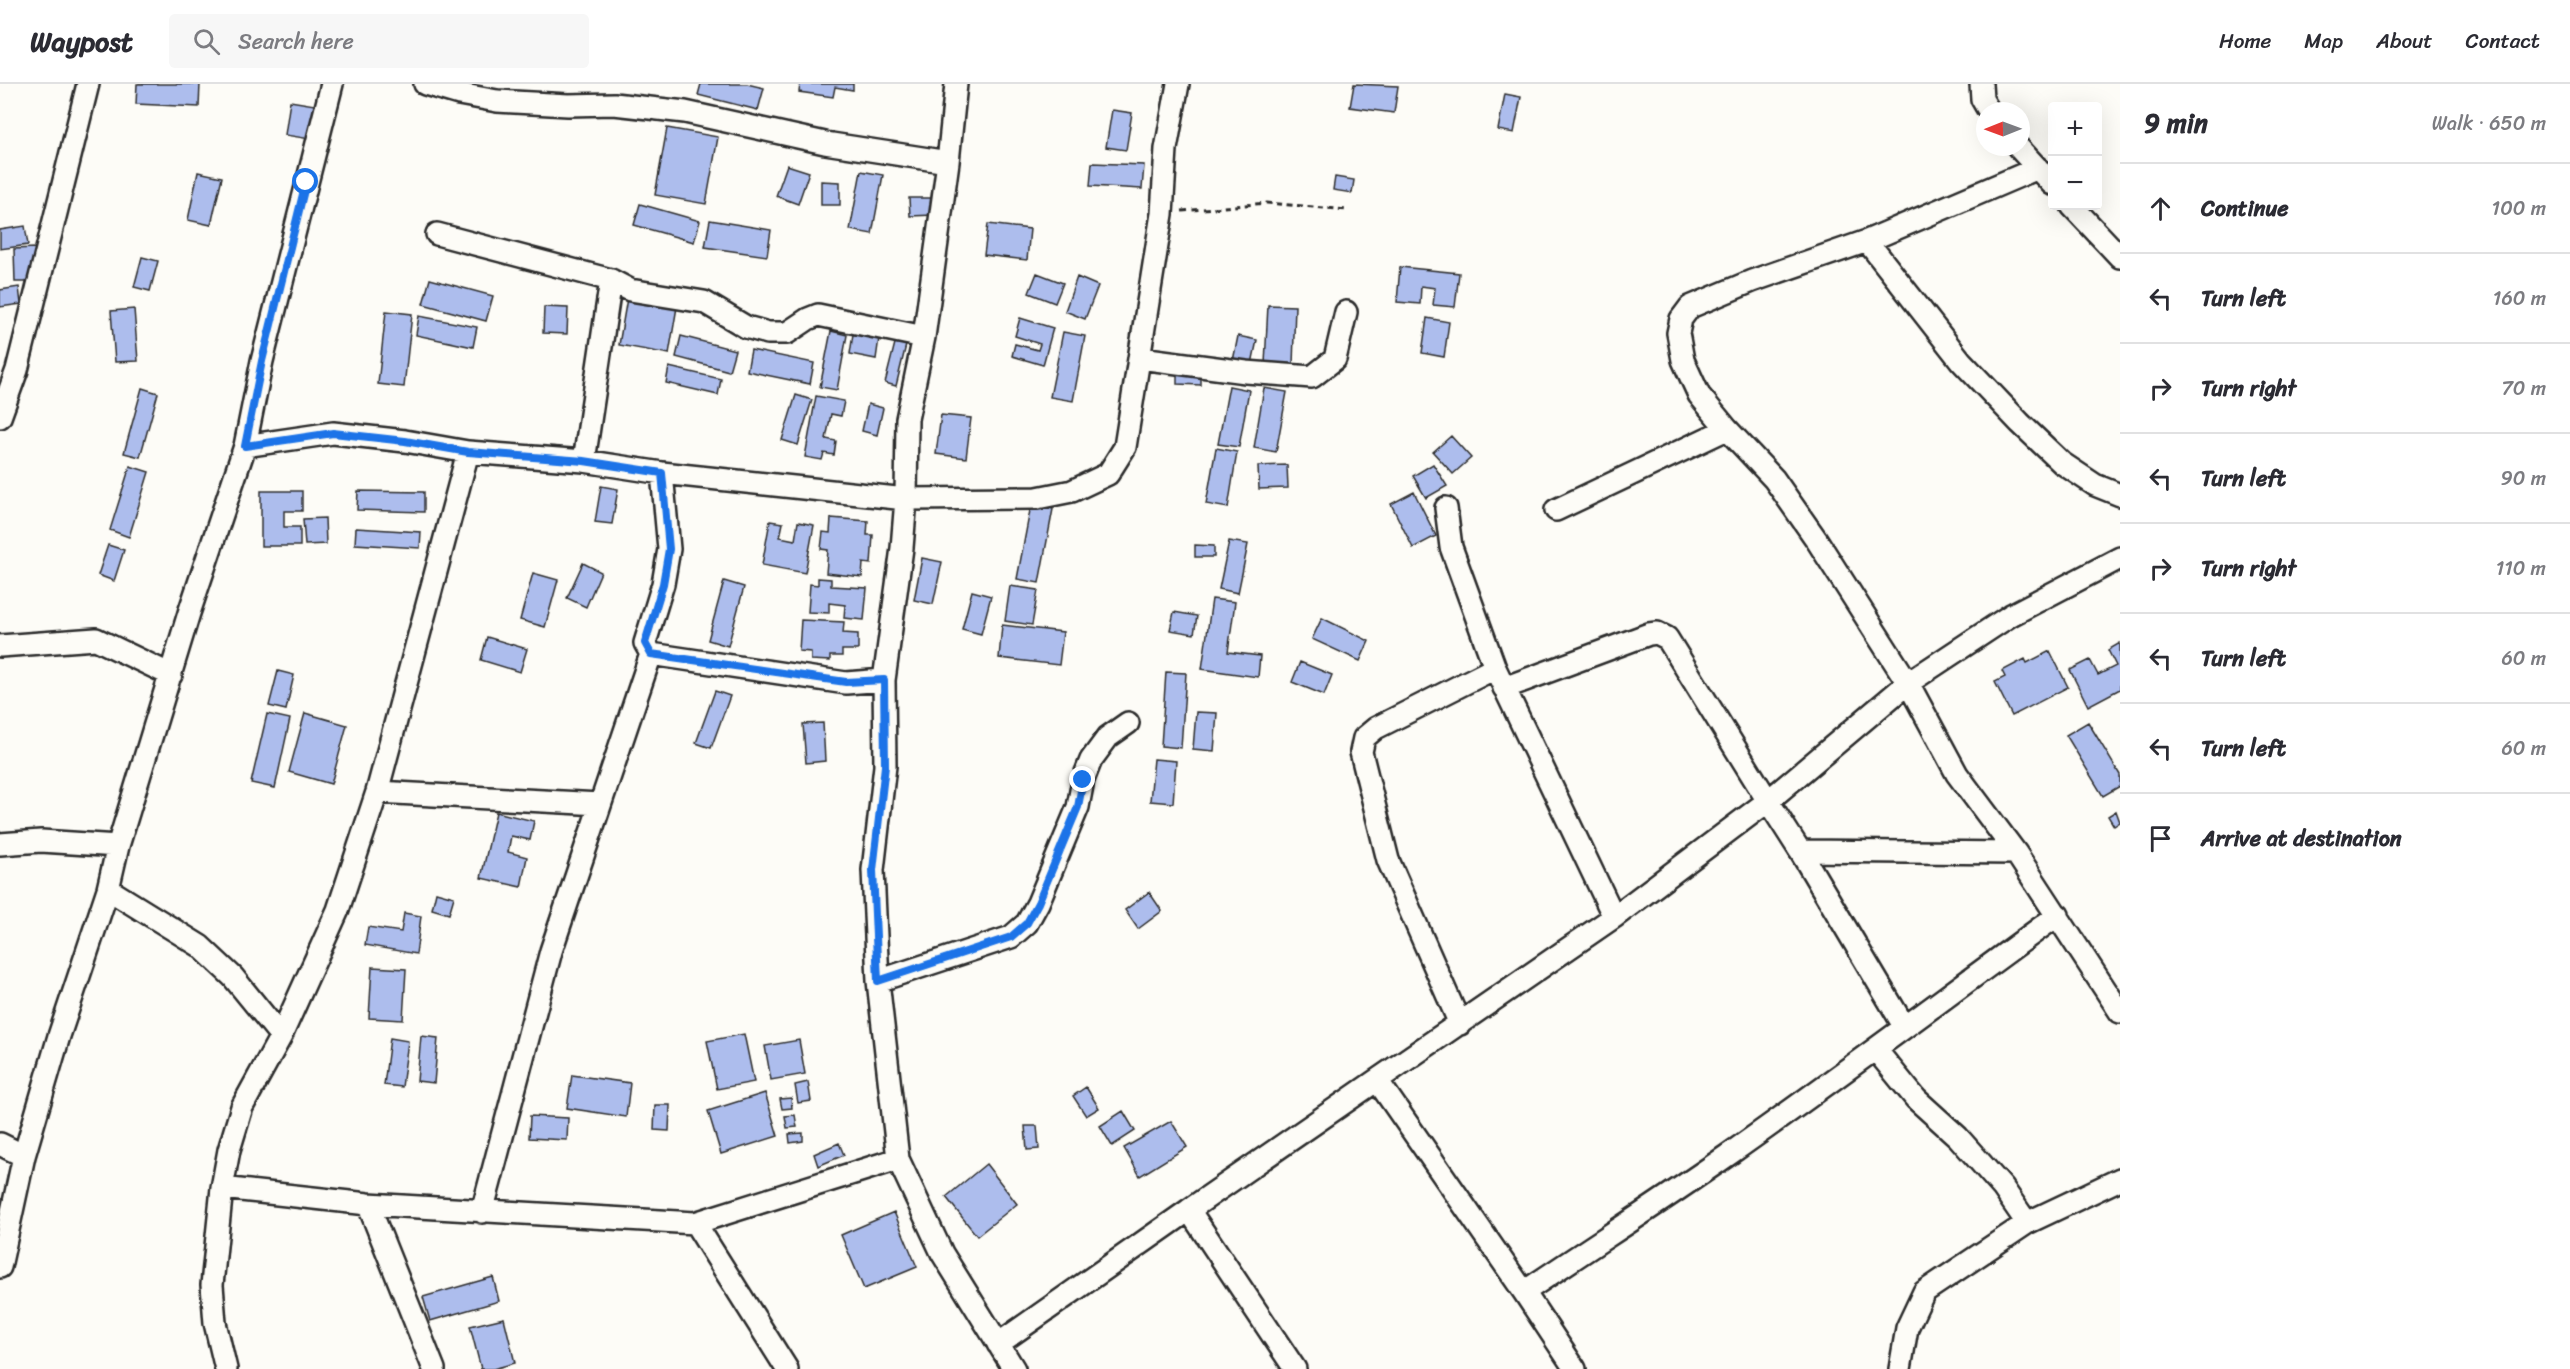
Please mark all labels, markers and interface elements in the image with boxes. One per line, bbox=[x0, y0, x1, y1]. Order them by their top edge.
search box bbox=[169, 14, 589, 68]
text: Waypost bbox=[30, 17, 133, 66]
text: Search here bbox=[238, 22, 354, 61]
text: Home bbox=[2219, 22, 2271, 60]
text: Map bbox=[2304, 22, 2343, 60]
text: About bbox=[2376, 22, 2433, 60]
text: Contact bbox=[2466, 22, 2540, 60]
icon: search bbox=[190, 25, 223, 58]
text: 9 min bbox=[2144, 100, 2208, 146]
north arrow bbox=[1976, 102, 2030, 156]
map controls bbox=[2048, 102, 2102, 210]
button: + bbox=[2048, 102, 2102, 156]
text: Walk · 650 m bbox=[2432, 106, 2546, 141]
button: − bbox=[2048, 156, 2102, 210]
route start bbox=[292, 168, 318, 194]
text: Continue bbox=[2201, 189, 2289, 228]
text: 100 m bbox=[2492, 191, 2546, 226]
icon: ahead bbox=[2144, 192, 2177, 225]
text: Turn left bbox=[2201, 279, 2286, 318]
text: 160 m bbox=[2493, 281, 2546, 316]
icon: left bbox=[2144, 282, 2177, 315]
text: Turn right bbox=[2201, 369, 2296, 408]
text: 70 m bbox=[2501, 371, 2546, 406]
icon: right bbox=[2144, 372, 2177, 405]
text: Turn left bbox=[2201, 459, 2286, 498]
text: 90 m bbox=[2501, 461, 2546, 496]
icon: left bbox=[2144, 462, 2177, 495]
text: Turn right bbox=[2201, 549, 2296, 588]
text: 110 m bbox=[2496, 551, 2546, 586]
icon: right bbox=[2144, 552, 2177, 585]
text: Turn left bbox=[2201, 639, 2286, 678]
text: 60 m bbox=[2501, 641, 2546, 676]
icon: left bbox=[2144, 642, 2177, 675]
text: Turn left bbox=[2201, 729, 2286, 768]
text: 60 m bbox=[2501, 731, 2546, 766]
icon: left bbox=[2144, 732, 2177, 765]
route end bbox=[1069, 766, 1095, 792]
text: Arrive at destination bbox=[2201, 819, 2402, 858]
icon: arrive bbox=[2144, 822, 2177, 855]

